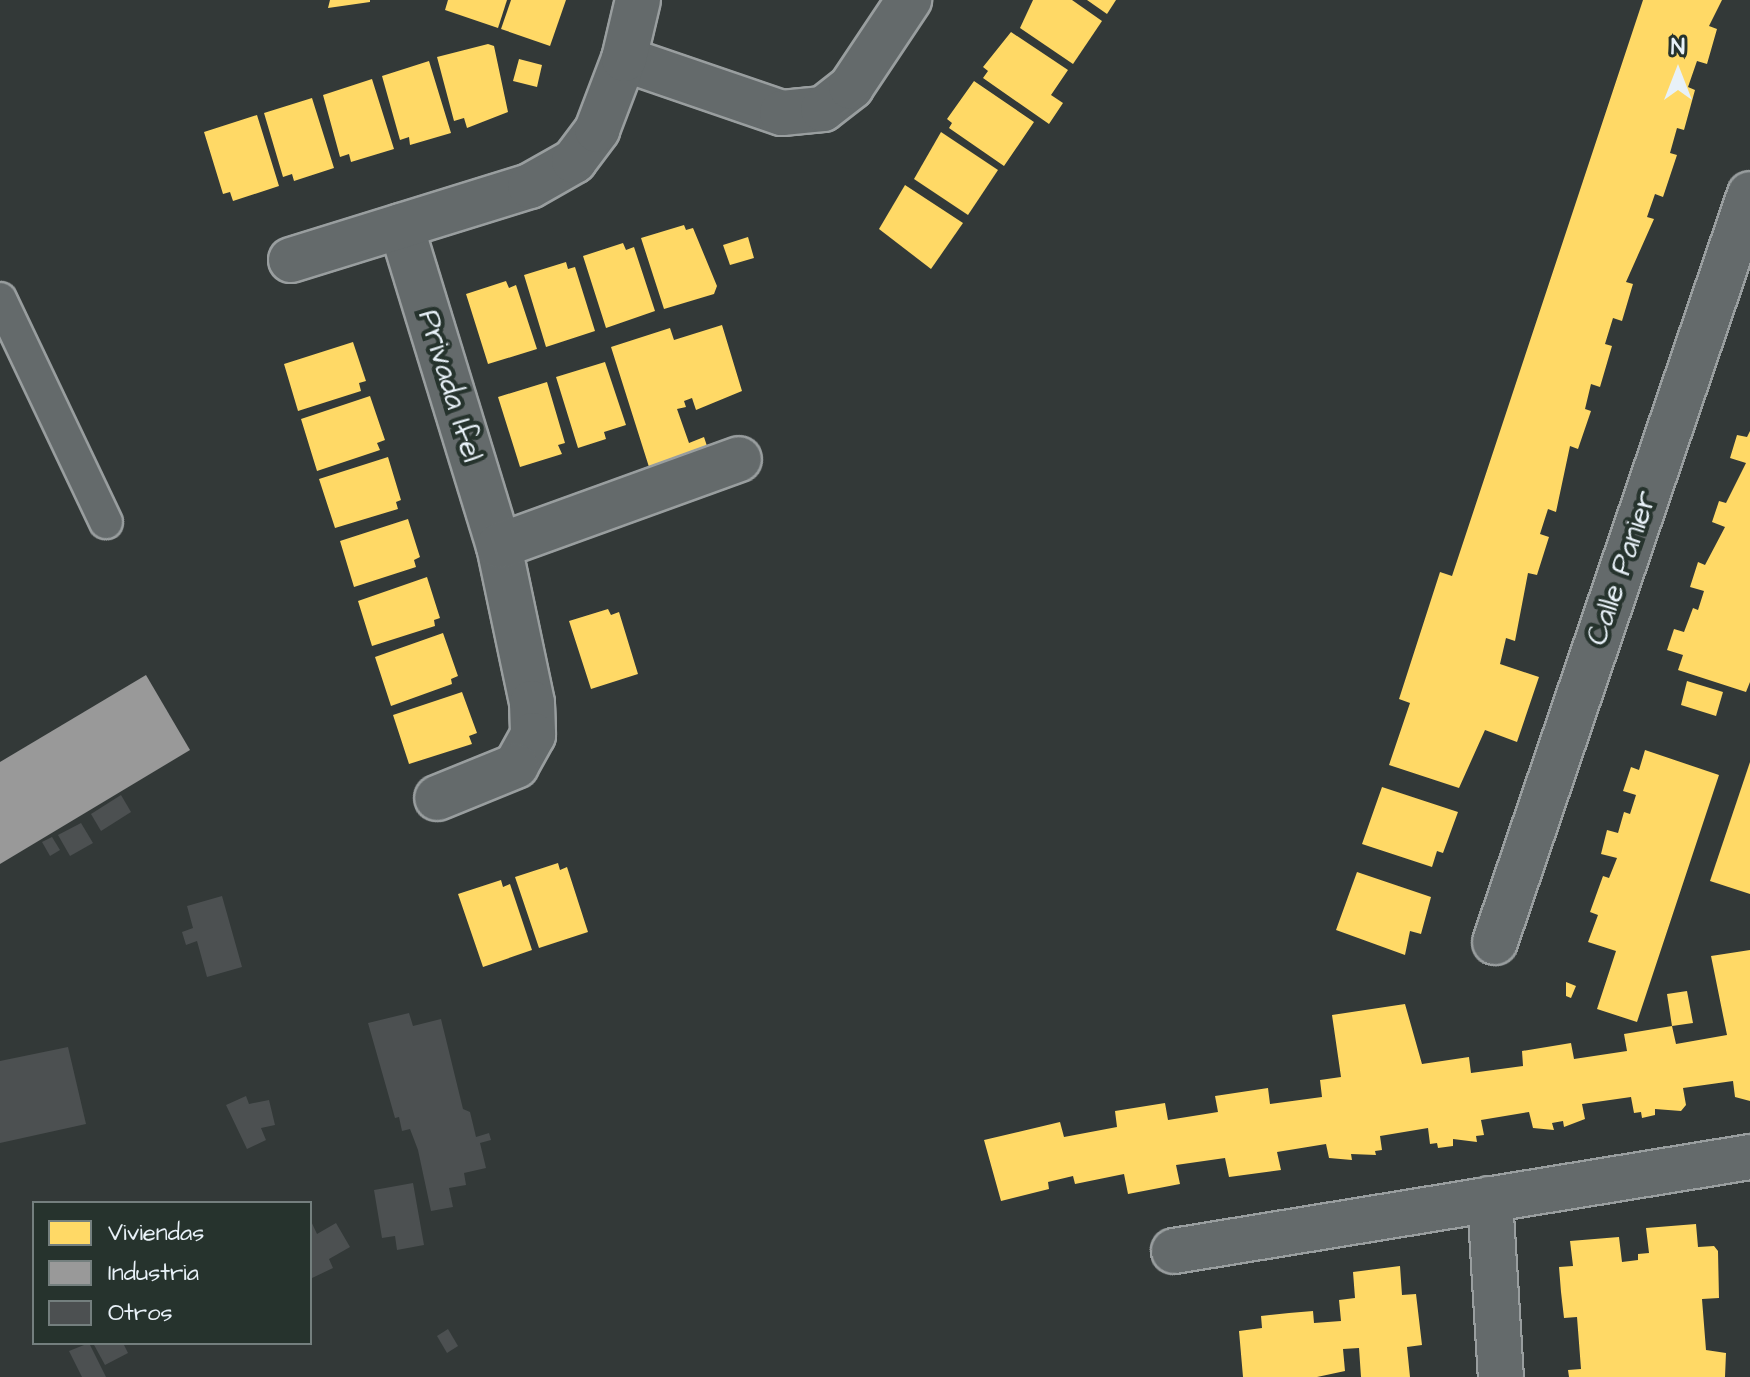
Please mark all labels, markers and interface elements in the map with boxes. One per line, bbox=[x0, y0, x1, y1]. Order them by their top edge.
north arrow bbox=[1638, 32, 1718, 112]
text: N bbox=[1671, 32, 1685, 63]
street label: Privada Ifel bbox=[410, 306, 490, 466]
street label: Calle Panier bbox=[1579, 486, 1665, 650]
legend bbox=[32, 1201, 312, 1345]
text: Viviendas bbox=[108, 1216, 204, 1250]
text: Industria bbox=[108, 1256, 199, 1290]
text: Otros bbox=[108, 1296, 173, 1330]

